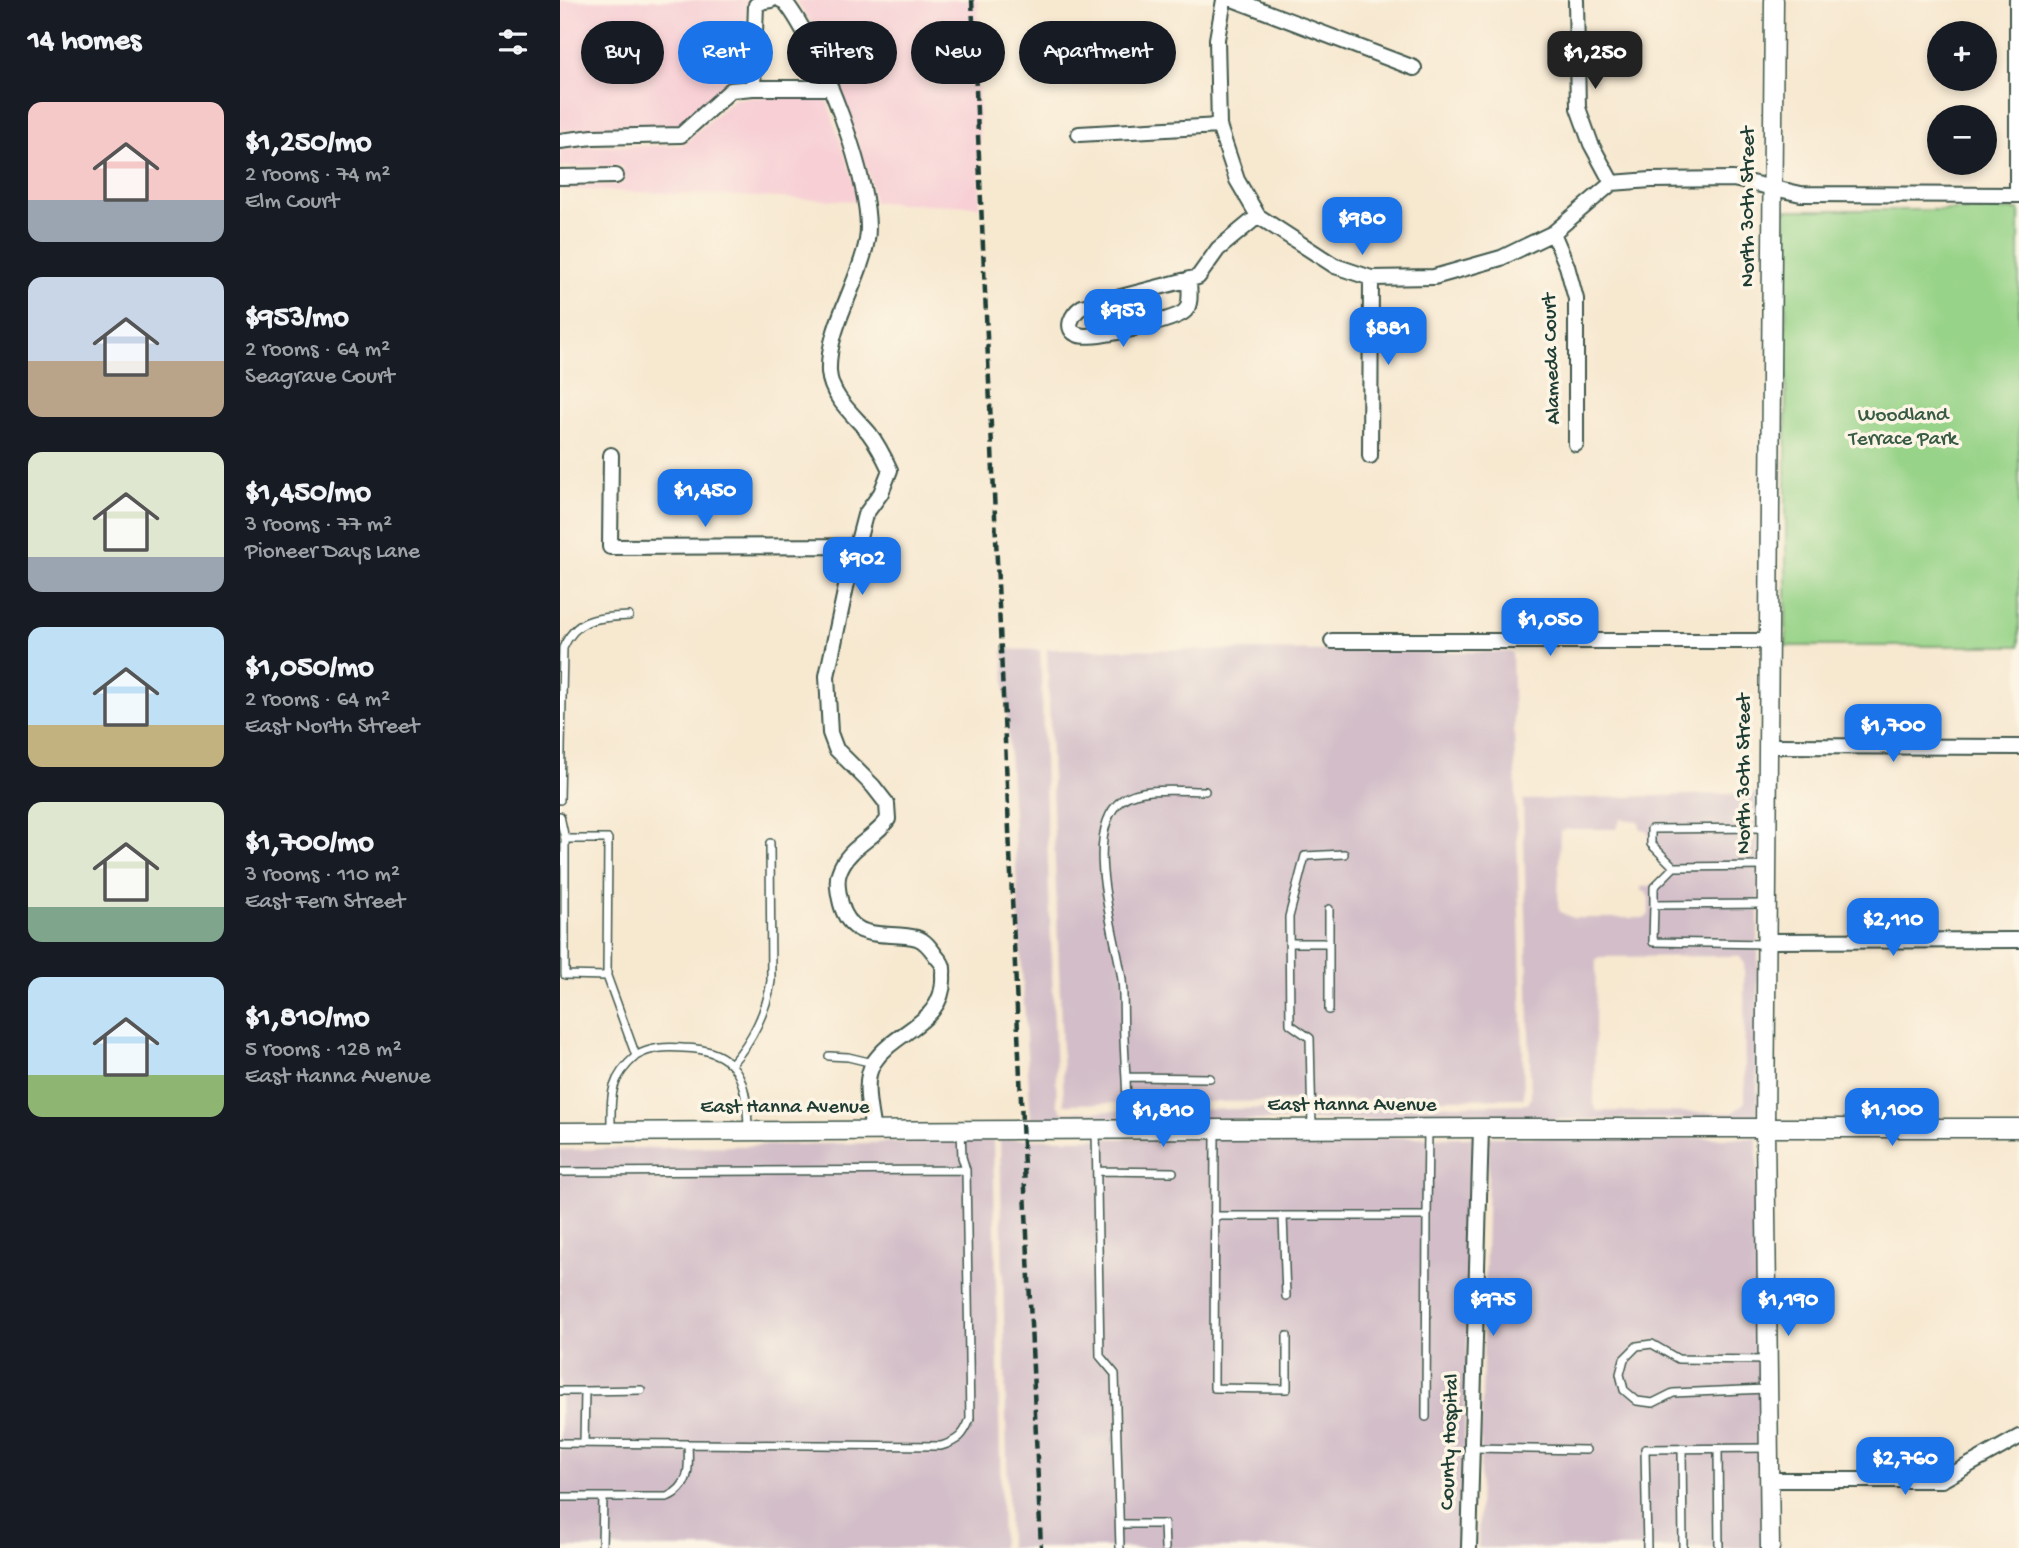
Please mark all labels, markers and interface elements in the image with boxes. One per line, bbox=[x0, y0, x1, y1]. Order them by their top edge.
chip: Buy bbox=[581, 21, 664, 84]
chip: Rent bbox=[678, 21, 773, 84]
chip: Filters bbox=[787, 21, 897, 84]
chip: New bbox=[911, 21, 1005, 84]
chip: Apartment bbox=[1019, 21, 1176, 84]
map controls bbox=[1927, 21, 1997, 175]
button: + bbox=[1927, 21, 1997, 91]
icon: filters bbox=[494, 23, 532, 61]
text: 14 homes bbox=[28, 25, 141, 60]
pin: $1,250 bbox=[1538, 32, 1652, 91]
text: $1,250 bbox=[1563, 40, 1627, 67]
button: − bbox=[1927, 105, 1997, 175]
street label: North 30th Street bbox=[1737, 124, 1762, 287]
text: $1,250/mo bbox=[245, 127, 372, 162]
icon: home bbox=[84, 130, 168, 214]
text: 2 rooms · 74 m² bbox=[245, 162, 390, 189]
text: Elm Court bbox=[245, 189, 339, 216]
pin: $980 bbox=[1321, 198, 1403, 257]
text: $980 bbox=[1338, 206, 1386, 233]
pin: $953 bbox=[1082, 290, 1164, 349]
street label: Alameda Court bbox=[1538, 290, 1568, 425]
text: $953 bbox=[1100, 298, 1146, 325]
text: $953/mo bbox=[245, 302, 349, 337]
icon: home bbox=[84, 305, 168, 389]
pin: $881 bbox=[1347, 308, 1429, 367]
text: $881 bbox=[1366, 316, 1410, 343]
text: 2 rooms · 64 m² bbox=[245, 337, 390, 364]
text: Seagrave Court bbox=[245, 364, 395, 391]
park label: Woodland Terrace Park bbox=[1848, 404, 1960, 453]
pin: $1,450 bbox=[648, 470, 762, 529]
text: $1,450/mo bbox=[245, 477, 371, 512]
text: $1,450 bbox=[674, 478, 736, 505]
icon: home bbox=[84, 480, 168, 564]
text: 3 rooms · 77 m² bbox=[245, 512, 392, 539]
pin: $902 bbox=[821, 538, 903, 597]
text: Pioneer Days Lane bbox=[245, 539, 420, 566]
text: $902 bbox=[839, 546, 885, 573]
pin: $1,050 bbox=[1493, 598, 1607, 658]
text: $1,050 bbox=[1517, 607, 1583, 634]
text: $1,050/mo bbox=[245, 652, 374, 687]
icon: home bbox=[84, 655, 168, 739]
text: 2 rooms · 64 m² bbox=[245, 687, 390, 714]
street label: North 30th Street bbox=[1733, 691, 1758, 854]
pin: $1,700 bbox=[1836, 704, 1950, 764]
text: $1,700 bbox=[1861, 713, 1925, 740]
text: East North Street bbox=[245, 714, 419, 741]
text: $1,700/mo bbox=[245, 827, 374, 862]
icon: home bbox=[84, 830, 168, 914]
text: 3 rooms · 110 m² bbox=[245, 862, 400, 889]
text: East Fern Street bbox=[245, 889, 405, 916]
pin: $2,110 bbox=[1836, 898, 1950, 958]
text: $2,110 bbox=[1863, 907, 1923, 934]
text: $1,810/mo bbox=[245, 1002, 370, 1037]
icon: home bbox=[84, 1005, 168, 1089]
text: 5 rooms · 128 m² bbox=[245, 1037, 402, 1064]
text: East Hanna Avenue bbox=[245, 1064, 431, 1091]
pin: $1,100 bbox=[1835, 1088, 1949, 1148]
pin: $1,810 bbox=[1106, 1090, 1220, 1149]
street label: East Hanna Avenue bbox=[1267, 1094, 1438, 1119]
street label: East Hanna Avenue bbox=[700, 1096, 871, 1121]
text: $1,100 bbox=[1861, 1097, 1923, 1124]
text: $1,810 bbox=[1132, 1098, 1194, 1125]
pin: $975 bbox=[1452, 1278, 1534, 1338]
pin: $1,190 bbox=[1731, 1278, 1845, 1338]
text: $975 bbox=[1470, 1287, 1516, 1314]
text: $1,190 bbox=[1758, 1287, 1818, 1314]
street label: County Hospital bbox=[1436, 1373, 1466, 1511]
pin: $2,760 bbox=[1848, 1438, 1962, 1497]
text: $2,760 bbox=[1872, 1446, 1938, 1473]

